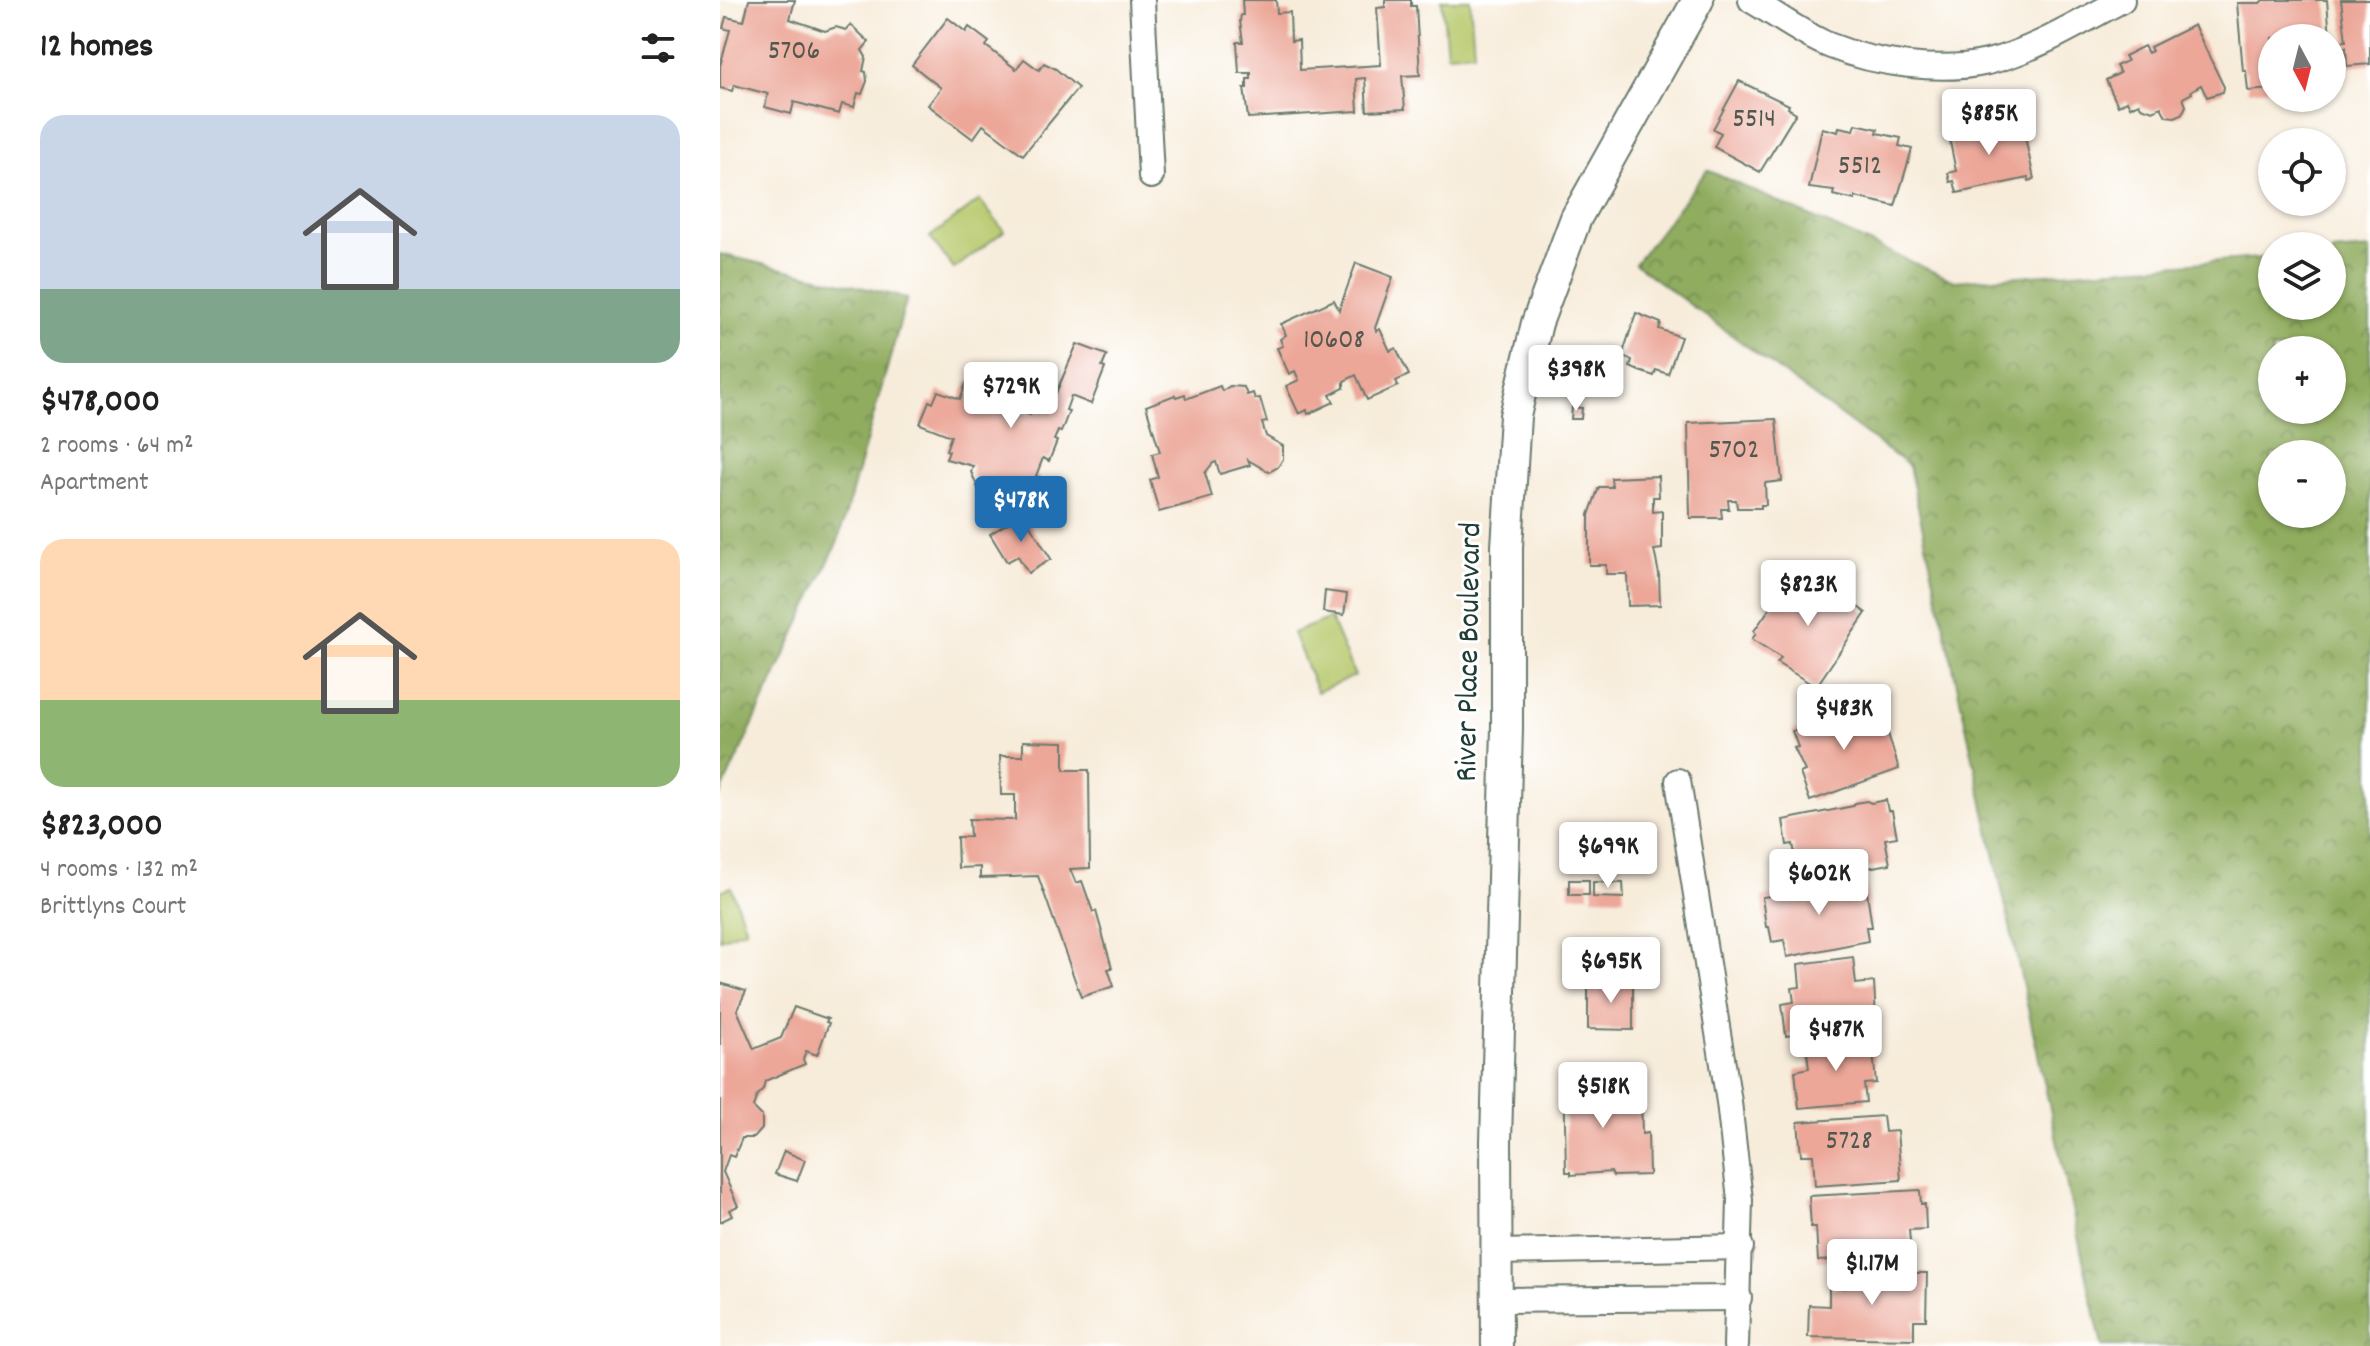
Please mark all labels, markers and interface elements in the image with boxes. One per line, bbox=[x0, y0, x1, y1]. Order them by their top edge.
text: 12 homes bbox=[40, 24, 153, 73]
north arrow bbox=[2258, 24, 2346, 112]
map controls bbox=[2258, 24, 2346, 528]
icon: filters bbox=[636, 26, 680, 70]
house number: 5706 bbox=[768, 33, 820, 73]
pin: $885K bbox=[1933, 89, 2045, 157]
text: $885K bbox=[1960, 96, 2018, 133]
house number: 5514 bbox=[1732, 101, 1776, 141]
button: locate bbox=[2258, 128, 2346, 216]
house number: 5512 bbox=[1838, 148, 1882, 188]
icon: home bbox=[288, 167, 432, 311]
button: layers bbox=[2258, 232, 2346, 320]
house number: 10608 bbox=[1303, 322, 1365, 362]
button: + bbox=[2258, 336, 2346, 424]
pin: $398K bbox=[1520, 345, 1632, 413]
text: $398K bbox=[1546, 352, 1606, 389]
pin: $729K bbox=[955, 362, 1067, 430]
text: $729K bbox=[982, 369, 1040, 406]
text: $478,000 bbox=[40, 379, 160, 428]
text: 2 rooms · 64 m² bbox=[40, 428, 194, 465]
house number: 5702 bbox=[1708, 432, 1760, 472]
button: − bbox=[2258, 440, 2346, 528]
text: Apartment bbox=[40, 465, 149, 502]
pin: $478K bbox=[965, 476, 1077, 544]
text: $478K bbox=[993, 483, 1049, 520]
street label: River Place Boulevard bbox=[1446, 522, 1496, 782]
pin: $823K bbox=[1752, 560, 1864, 628]
text: $823K bbox=[1779, 567, 1837, 604]
icon: home bbox=[288, 591, 432, 735]
pin: $483K bbox=[1788, 684, 1900, 752]
text: $483K bbox=[1815, 691, 1873, 728]
text: $823,000 bbox=[40, 803, 163, 852]
pin: $699K bbox=[1552, 822, 1664, 890]
text: $699K bbox=[1577, 829, 1639, 866]
pin: $602K bbox=[1763, 849, 1875, 917]
text: 4 rooms · 132 m² bbox=[40, 852, 198, 889]
text: $602K bbox=[1787, 856, 1851, 893]
text: Brittlyns Court bbox=[40, 889, 186, 926]
pin: $695K bbox=[1555, 937, 1667, 1005]
text: $695K bbox=[1580, 944, 1642, 981]
pin: $487K bbox=[1780, 1005, 1892, 1073]
text: $487K bbox=[1808, 1012, 1864, 1049]
pin: $518K bbox=[1547, 1062, 1659, 1130]
text: $518K bbox=[1576, 1069, 1630, 1106]
house number: 5728 bbox=[1825, 1123, 1873, 1163]
pin: $1.17M bbox=[1807, 1239, 1937, 1307]
text: $1.17M bbox=[1845, 1246, 1899, 1283]

